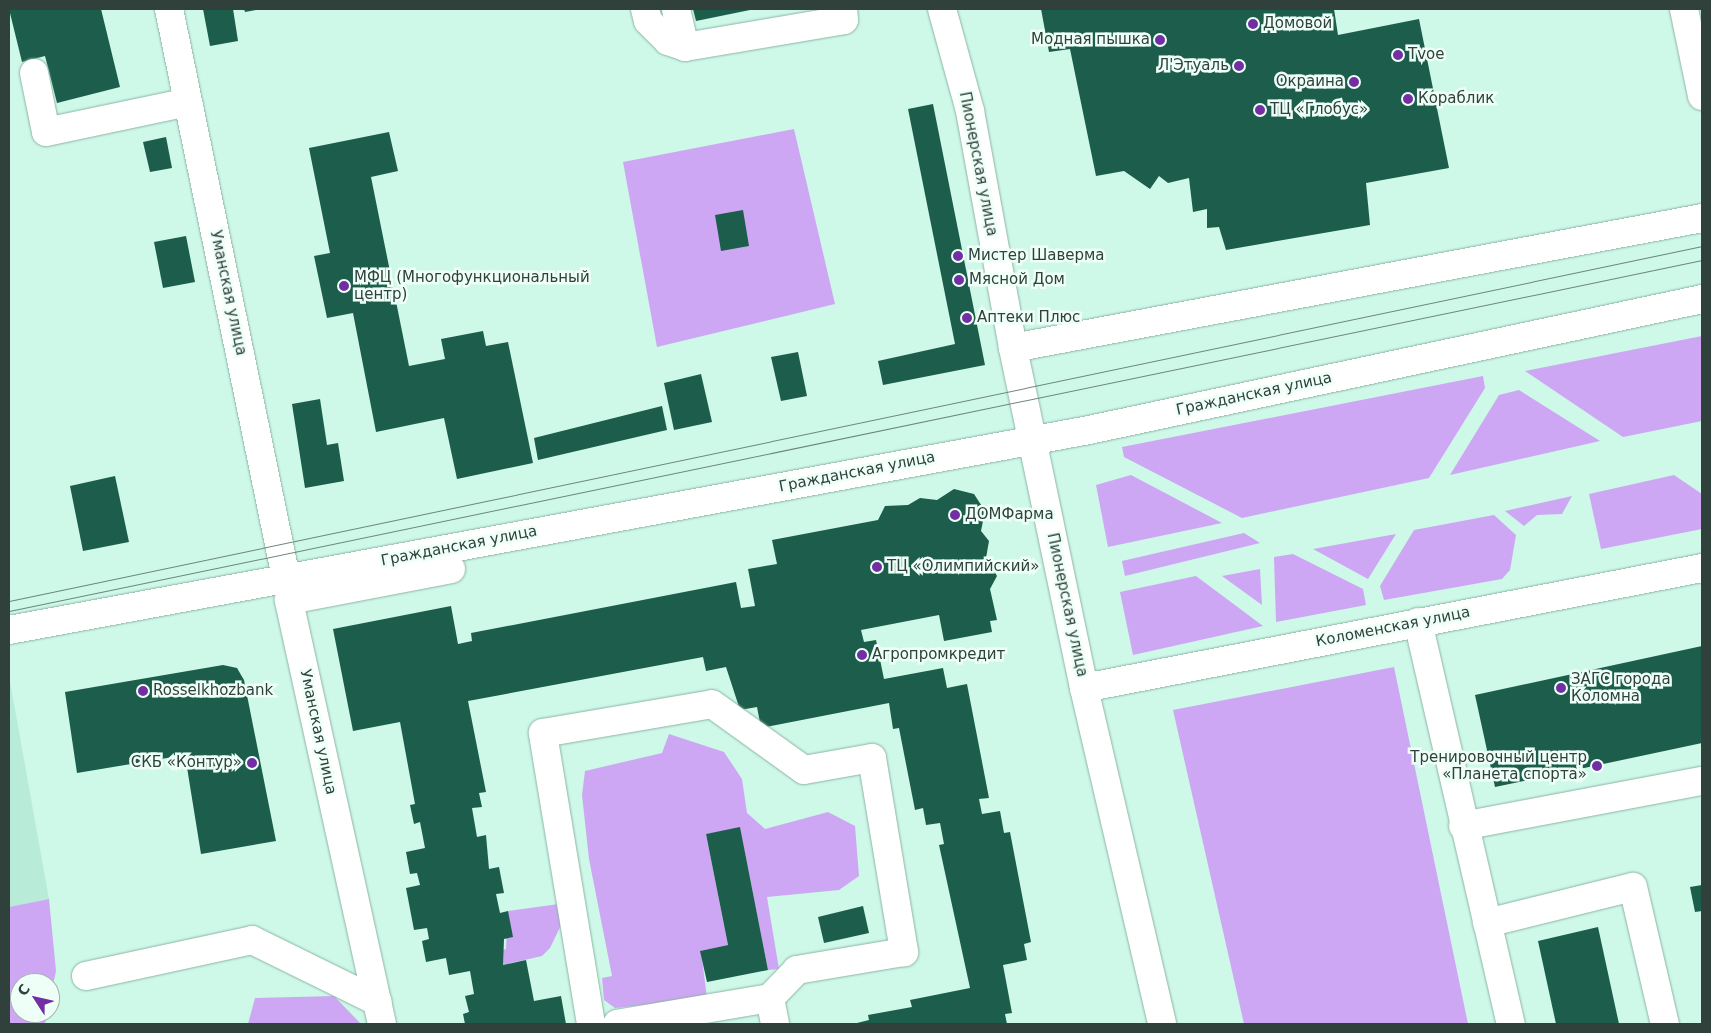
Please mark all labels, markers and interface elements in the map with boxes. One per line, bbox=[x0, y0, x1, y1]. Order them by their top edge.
place label: Домовой bbox=[1263, 15, 1332, 33]
marker: Домовой bbox=[1247, 18, 1259, 30]
place label: Модная пышка bbox=[1031, 31, 1150, 49]
marker: Модная пышка bbox=[1154, 34, 1166, 46]
place label: Tvoe bbox=[1408, 46, 1444, 64]
marker: Tvoe bbox=[1392, 49, 1404, 61]
place label: Л'Этуаль bbox=[1158, 57, 1229, 75]
marker: Л'Этуаль bbox=[1233, 60, 1245, 72]
place label: Окраина bbox=[1276, 73, 1344, 91]
marker: Окраина bbox=[1348, 76, 1360, 88]
street label: Пионерская улица bbox=[955, 90, 1001, 238]
place label: Кораблик bbox=[1418, 90, 1494, 108]
marker: Кораблик bbox=[1402, 93, 1414, 105]
place label: ТЦ «Глобус» bbox=[1270, 101, 1368, 119]
marker: ТЦ «Глобус» bbox=[1254, 104, 1266, 116]
street label: Уманская улица bbox=[206, 229, 250, 357]
place label: Мистер Шаверма bbox=[968, 247, 1105, 265]
marker: Мистер Шаверма bbox=[952, 250, 964, 262]
place label: МФЦ (Многофункциональный центр) bbox=[354, 268, 590, 303]
place label: Мясной Дом bbox=[969, 271, 1065, 289]
marker: Мясной Дом bbox=[953, 274, 965, 286]
marker: МФЦ (Многофункциональный центр) bbox=[338, 280, 350, 292]
place label: Аптеки Плюс bbox=[977, 309, 1080, 327]
marker: Аптеки Плюс bbox=[961, 312, 973, 324]
street label: Гражданская улица bbox=[1175, 369, 1333, 419]
street label: Гражданская улица bbox=[777, 448, 937, 496]
place label: ДОМФарма bbox=[965, 506, 1054, 524]
marker: ДОМФарма bbox=[949, 509, 961, 521]
street label: Гражданская улица bbox=[379, 522, 539, 570]
street label: Пионерская улица bbox=[1043, 531, 1091, 679]
place label: ТЦ «Олимпийский» bbox=[887, 558, 1039, 576]
marker: ТЦ «Олимпийский» bbox=[871, 561, 883, 573]
street label: Коломенская улица bbox=[1314, 603, 1472, 651]
place label: Агропромкредит bbox=[872, 646, 1005, 664]
marker: Агропромкредит bbox=[856, 649, 868, 661]
street label: Уманская улица bbox=[296, 668, 340, 796]
place label: ЗАГС города Коломна bbox=[1571, 670, 1671, 705]
place label: Rosselkhozbank bbox=[153, 682, 273, 700]
marker: ЗАГС города Коломна bbox=[1555, 682, 1567, 694]
marker: Rosselkhozbank bbox=[137, 685, 149, 697]
place label: Тренировочный центр «Планета спорта» bbox=[1410, 748, 1587, 783]
place label: СКБ «Контур» bbox=[131, 754, 242, 772]
marker: СКБ «Контур» bbox=[246, 757, 258, 769]
marker: Тренировочный центр «Планета спорта» bbox=[1591, 760, 1603, 772]
north arrow bbox=[10, 973, 60, 1023]
text: С bbox=[14, 981, 33, 999]

